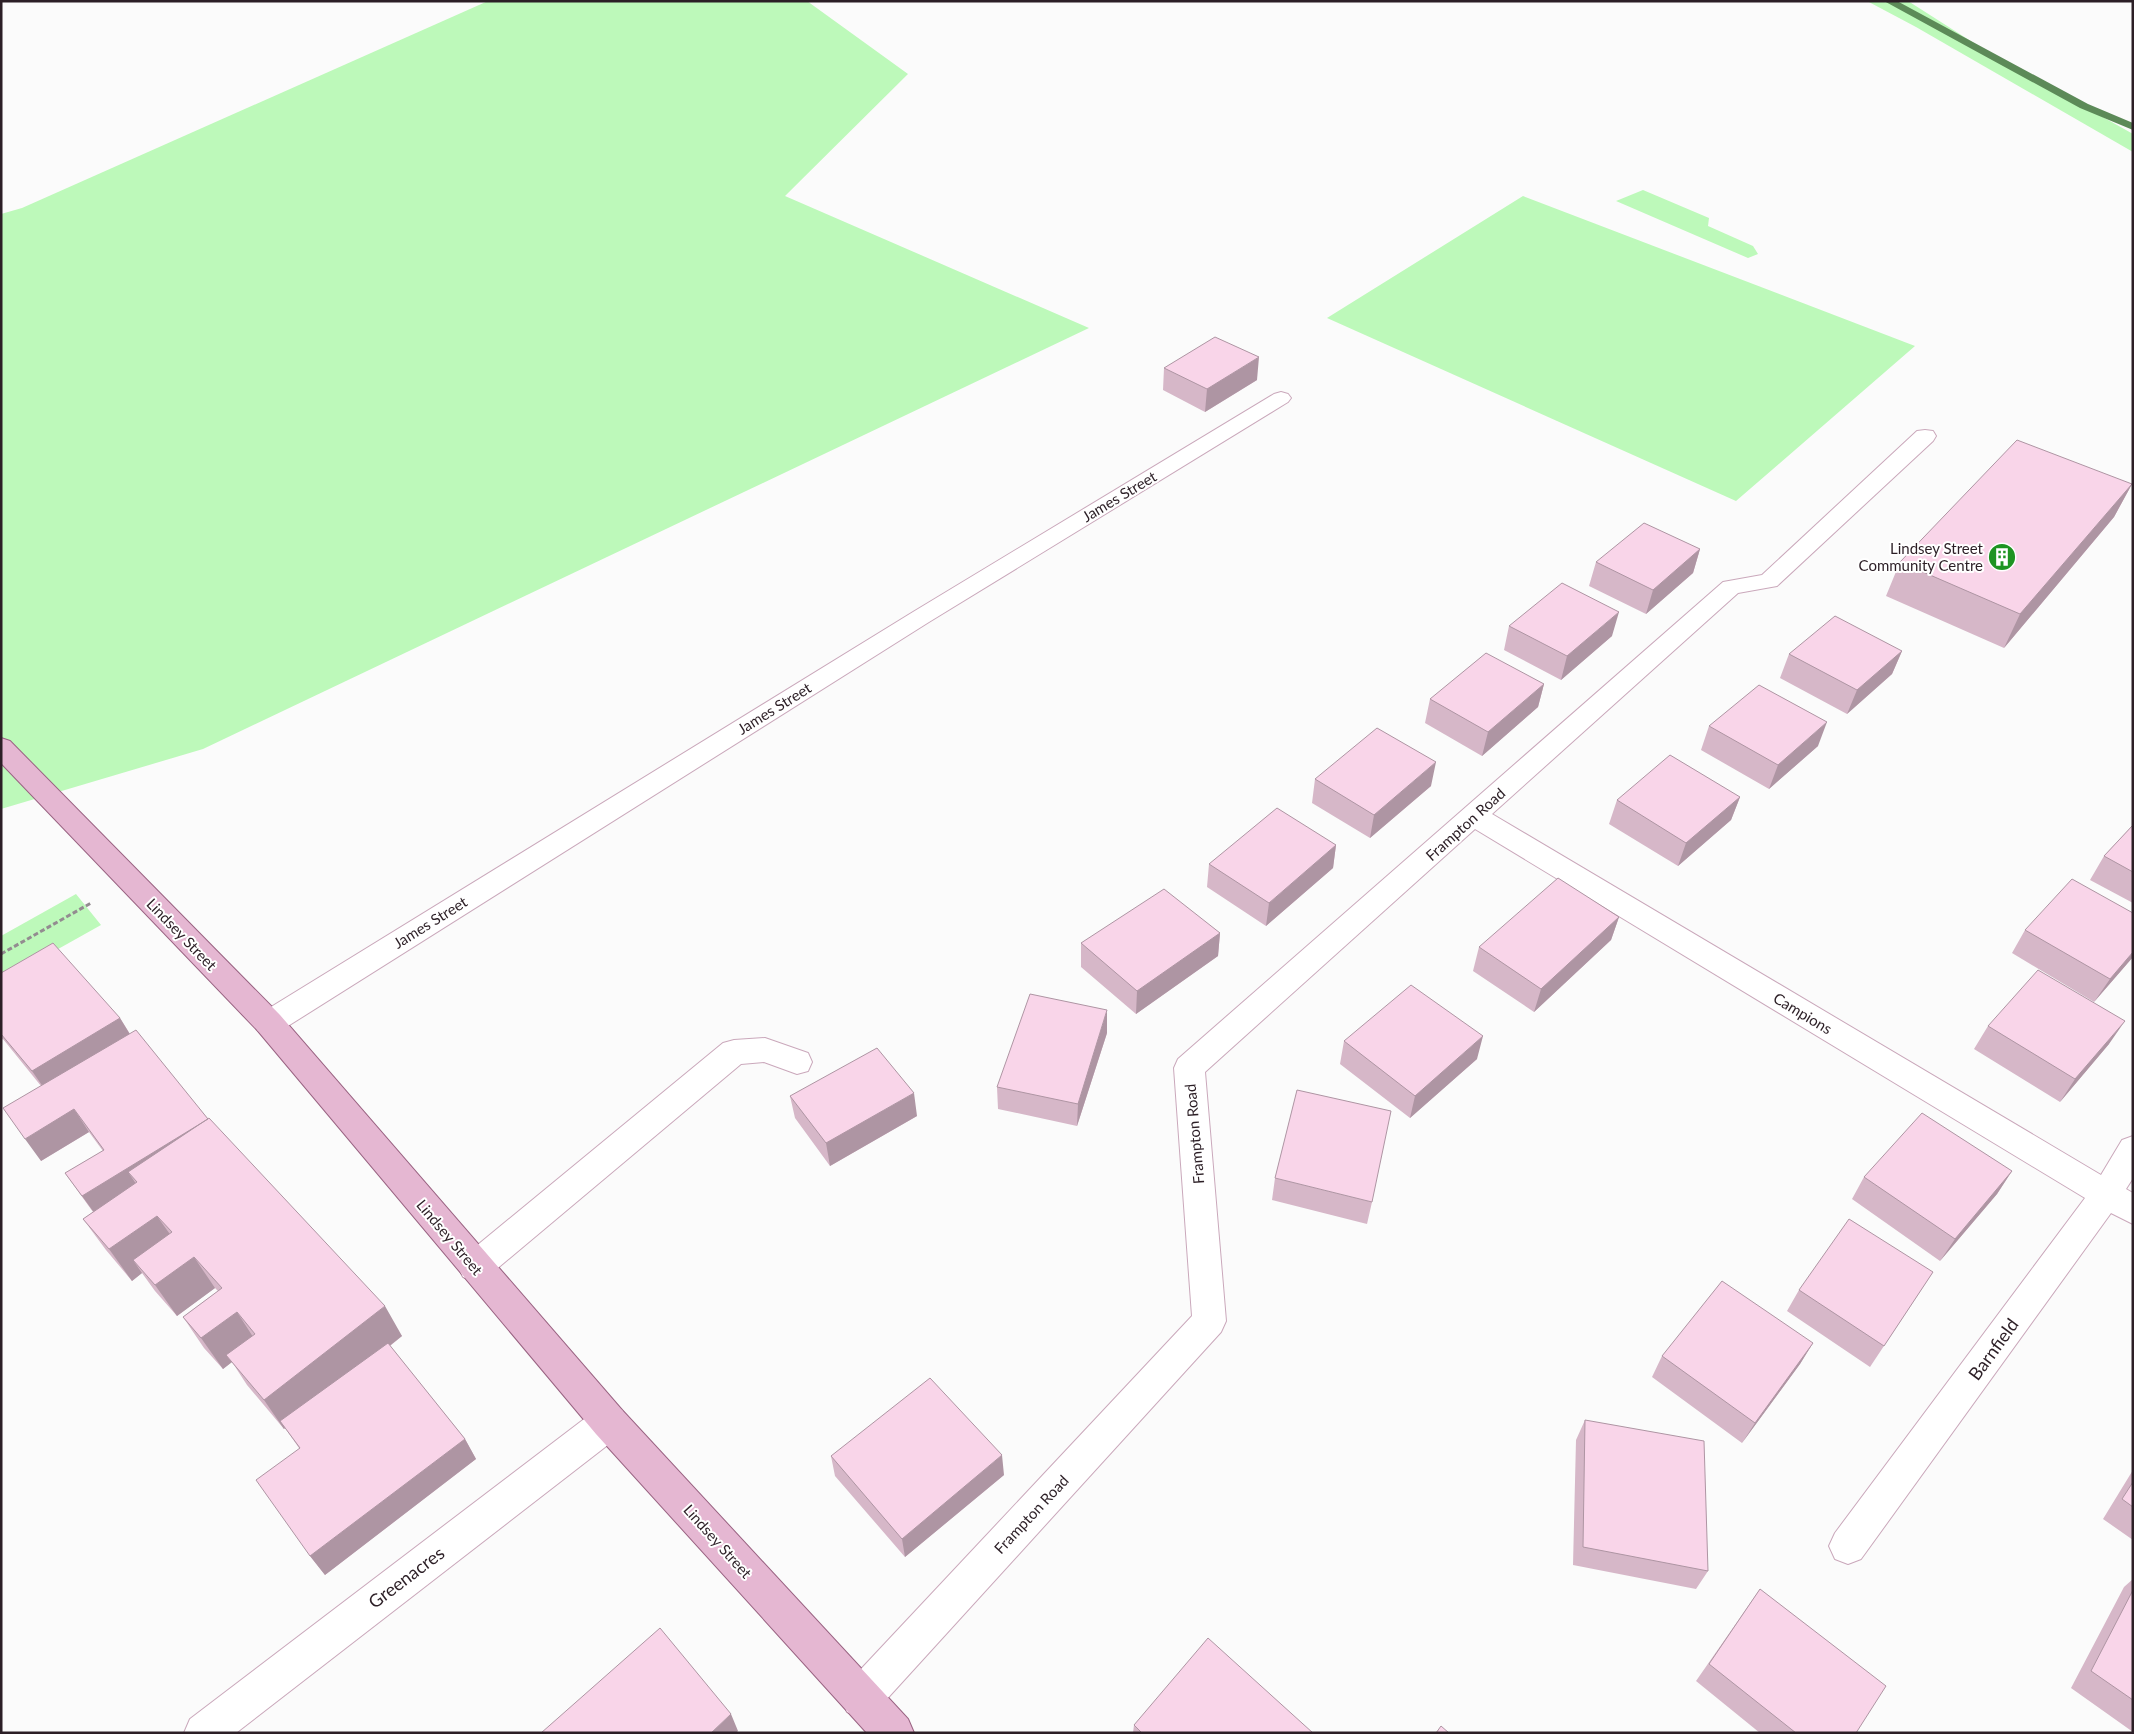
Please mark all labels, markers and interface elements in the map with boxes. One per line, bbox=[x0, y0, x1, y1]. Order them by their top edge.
street label: James Street bbox=[1079, 466, 1160, 525]
place label: Lindsey Street Community Centre bbox=[1859, 539, 1984, 574]
building icon: Lindsey Street Community Centre bbox=[1987, 542, 2017, 572]
street label: James Street bbox=[734, 678, 815, 738]
street label: Frampton Road bbox=[1422, 784, 1508, 864]
street label: James Street bbox=[390, 892, 471, 952]
street label: Lindsey Street bbox=[143, 894, 221, 974]
street label: Campions bbox=[1770, 988, 1836, 1038]
street label: Frampton Road bbox=[1181, 1083, 1207, 1185]
street label: Lindsey Street bbox=[413, 1196, 487, 1279]
street label: Barnfield bbox=[1963, 1314, 2023, 1384]
street label: Frampton Road bbox=[990, 1471, 1072, 1557]
street label: Lindsey Street bbox=[680, 1500, 756, 1582]
street label: Greenacres bbox=[364, 1541, 448, 1613]

